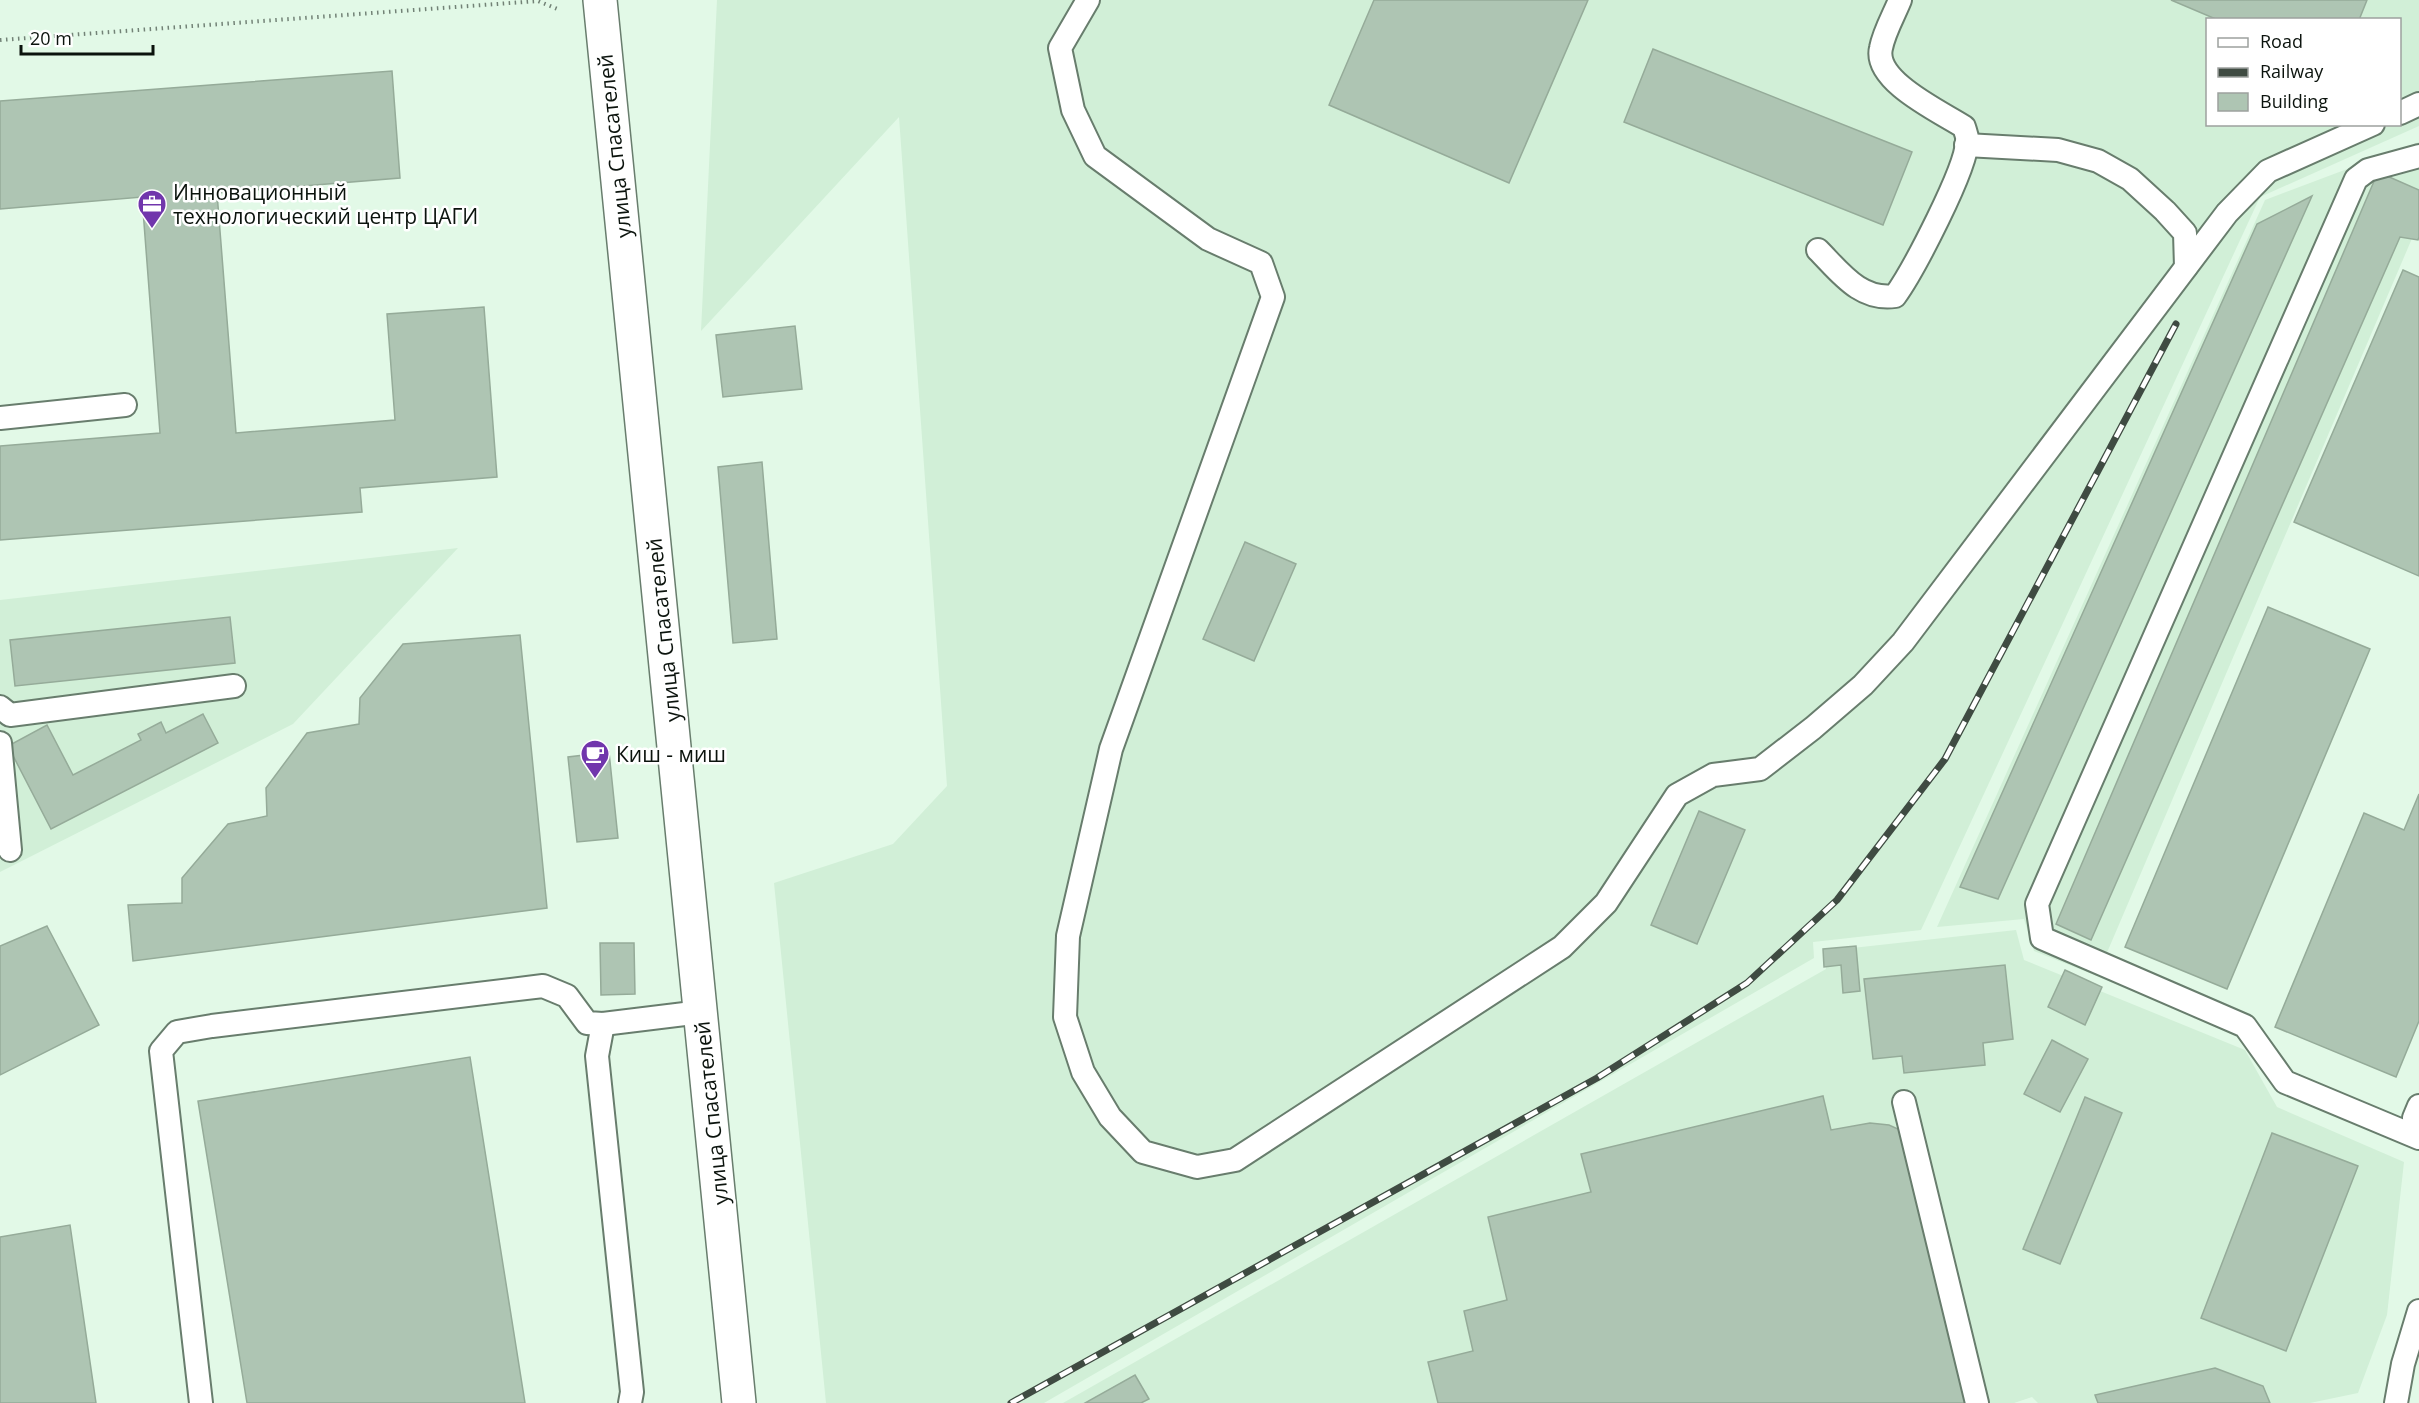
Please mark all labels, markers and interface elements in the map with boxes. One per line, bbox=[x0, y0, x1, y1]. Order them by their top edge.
scale bar bbox=[21, 18, 153, 56]
legend bbox=[2206, 18, 2401, 126]
text: 20 m bbox=[30, 26, 72, 50]
text: Road bbox=[2260, 29, 2303, 53]
street label: улица Спасателей bbox=[590, 53, 638, 239]
text: Railway bbox=[2260, 59, 2324, 83]
text: Building bbox=[2260, 89, 2328, 113]
place label: Инновационный технологический центр ЦАГИ bbox=[173, 178, 478, 230]
office icon: Инновационный технологический центр ЦАГИ bbox=[136, 188, 168, 230]
street label: улица Спасателей bbox=[639, 537, 687, 723]
cafe icon: Киш - миш bbox=[579, 738, 611, 780]
place label: Киш - миш bbox=[616, 740, 726, 768]
street label: улица Спасателей bbox=[687, 1020, 735, 1206]

